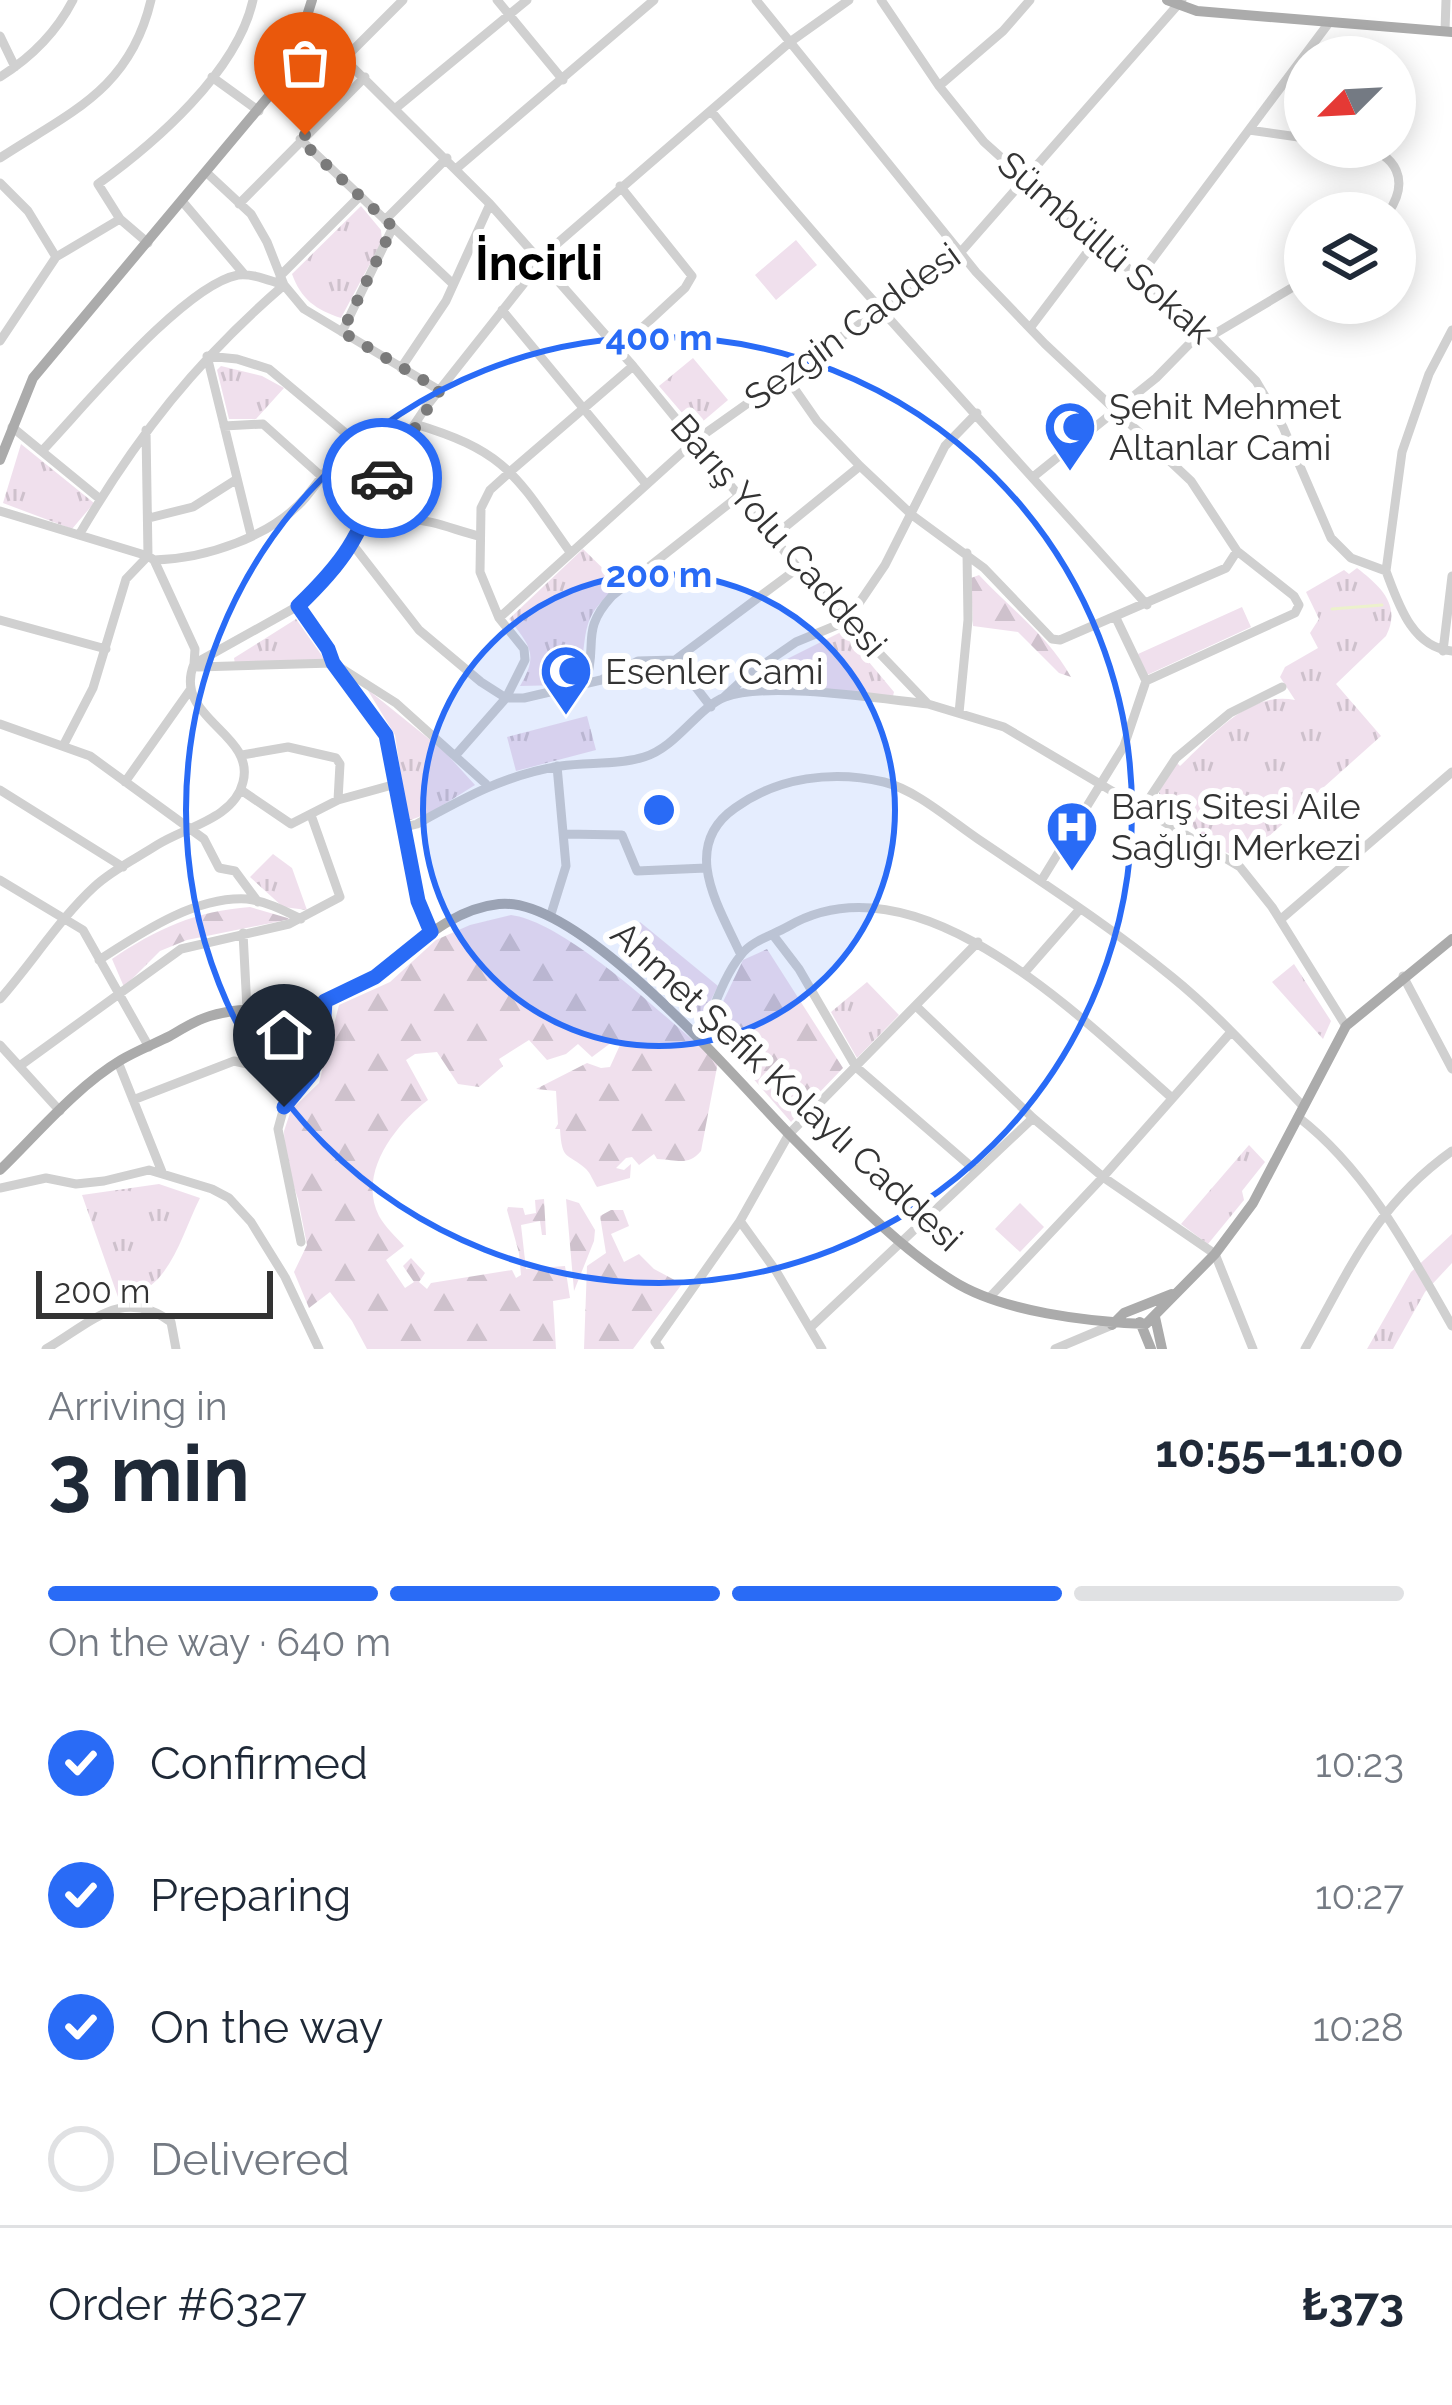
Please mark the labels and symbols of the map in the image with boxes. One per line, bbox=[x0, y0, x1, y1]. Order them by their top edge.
pin bbox=[254, 12, 356, 135]
north arrow bbox=[1284, 36, 1416, 168]
street label: Sümbüllü Sokak bbox=[990, 142, 1222, 352]
street label: Sezgin Caddesi bbox=[736, 234, 968, 418]
district label: İncirli bbox=[475, 235, 603, 291]
text: 400 m bbox=[606, 316, 712, 358]
place label: Şehit Mehmet Altanlar Cami bbox=[1109, 385, 1342, 468]
mosque icon: Şehit Mehmet Altanlar Cami bbox=[1042, 399, 1098, 473]
street label: Barış Yolu Caddesi bbox=[663, 405, 895, 665]
courier bbox=[322, 418, 442, 538]
text: 200 m bbox=[606, 553, 712, 595]
mosque icon: Esenler Cami bbox=[538, 643, 594, 717]
place label: Esenler Cami bbox=[605, 650, 824, 692]
place label: Barış Sitesi Aile Sağlığı Merkezi bbox=[1111, 785, 1361, 868]
centre of rings bbox=[638, 789, 680, 831]
hospital icon: Barış Sitesi Aile Sağlığı Merkezi bbox=[1044, 799, 1100, 873]
street label: Ahmet Şefik Kolaylı Caddesi bbox=[603, 912, 971, 1260]
pin bbox=[233, 984, 335, 1107]
scale bar bbox=[36, 1265, 273, 1318]

